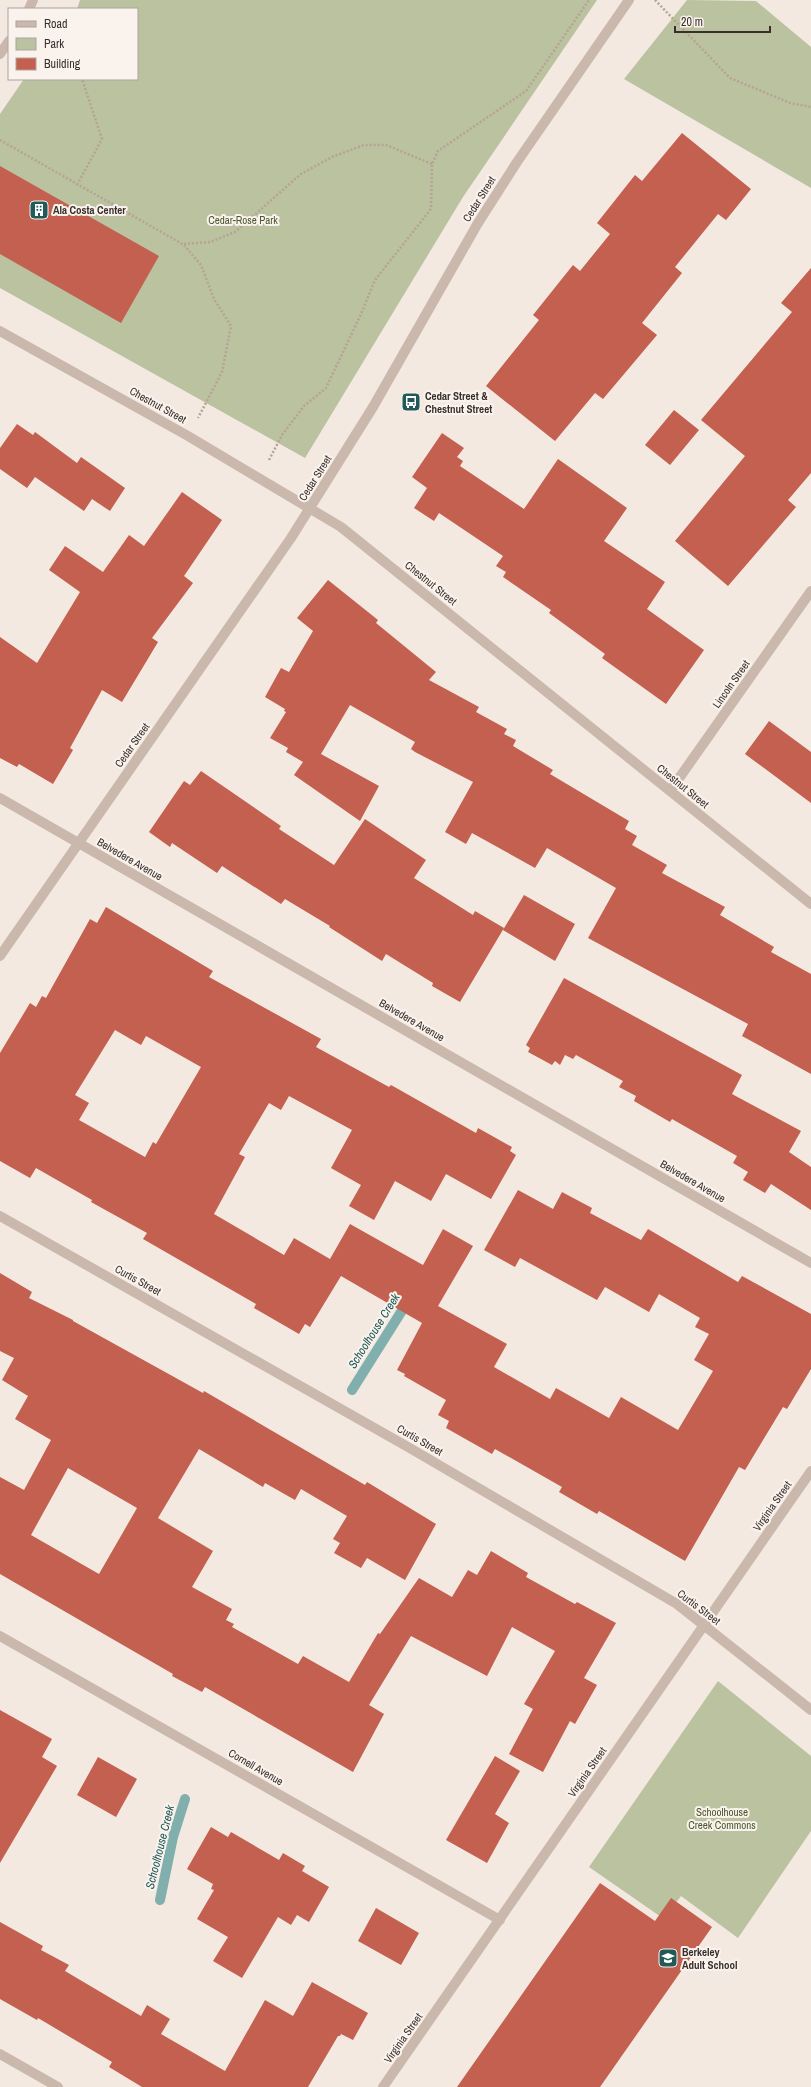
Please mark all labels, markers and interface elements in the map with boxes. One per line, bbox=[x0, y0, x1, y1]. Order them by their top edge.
legend bbox=[8, 8, 138, 80]
scale bar bbox=[675, 8, 770, 34]
text: 20 m bbox=[681, 14, 703, 30]
text: Road bbox=[44, 16, 68, 32]
text: Park bbox=[44, 36, 64, 52]
text: Building bbox=[44, 56, 81, 72]
street label: Cedar Street bbox=[460, 173, 499, 224]
building icon: Ala Costa Center bbox=[28, 199, 50, 221]
place label: Ala Costa Center bbox=[53, 203, 126, 217]
park label: Cedar-Rose Park bbox=[208, 213, 278, 227]
street label: Chestnut Street bbox=[127, 384, 189, 427]
place label: Cedar Street & Chestnut Street bbox=[425, 389, 492, 416]
bus stop icon: Cedar Street & Chestnut Street bbox=[400, 391, 422, 413]
street label: Cedar Street bbox=[296, 452, 335, 503]
street label: Chestnut Street bbox=[402, 558, 460, 608]
street label: Lincoln Street bbox=[709, 657, 753, 711]
street label: Cedar Street bbox=[112, 720, 153, 770]
street label: Chestnut Street bbox=[654, 761, 712, 811]
street label: Belvedere Avenue bbox=[95, 835, 165, 883]
street label: Belvedere Avenue bbox=[377, 996, 447, 1044]
street label: Belvedere Avenue bbox=[658, 1157, 728, 1205]
street label: Curtis Street bbox=[112, 1262, 164, 1299]
water label: Schoolhouse Creek bbox=[344, 1289, 404, 1372]
street label: Curtis Street bbox=[395, 1421, 446, 1459]
street label: Virginia Street bbox=[750, 1478, 795, 1534]
street label: Curtis Street bbox=[675, 1586, 724, 1628]
street label: Virginia Street bbox=[565, 1744, 610, 1800]
street label: Cornell Avenue bbox=[226, 1746, 286, 1788]
water label: Schoolhouse Creek bbox=[142, 1802, 178, 1891]
park label: Schoolhouse Creek Commons bbox=[688, 1805, 756, 1832]
place label: Berkeley Adult School bbox=[682, 1945, 738, 1972]
school or university icon: Berkeley Adult School bbox=[657, 1947, 679, 1969]
street label: Virginia Street bbox=[381, 2010, 426, 2066]

